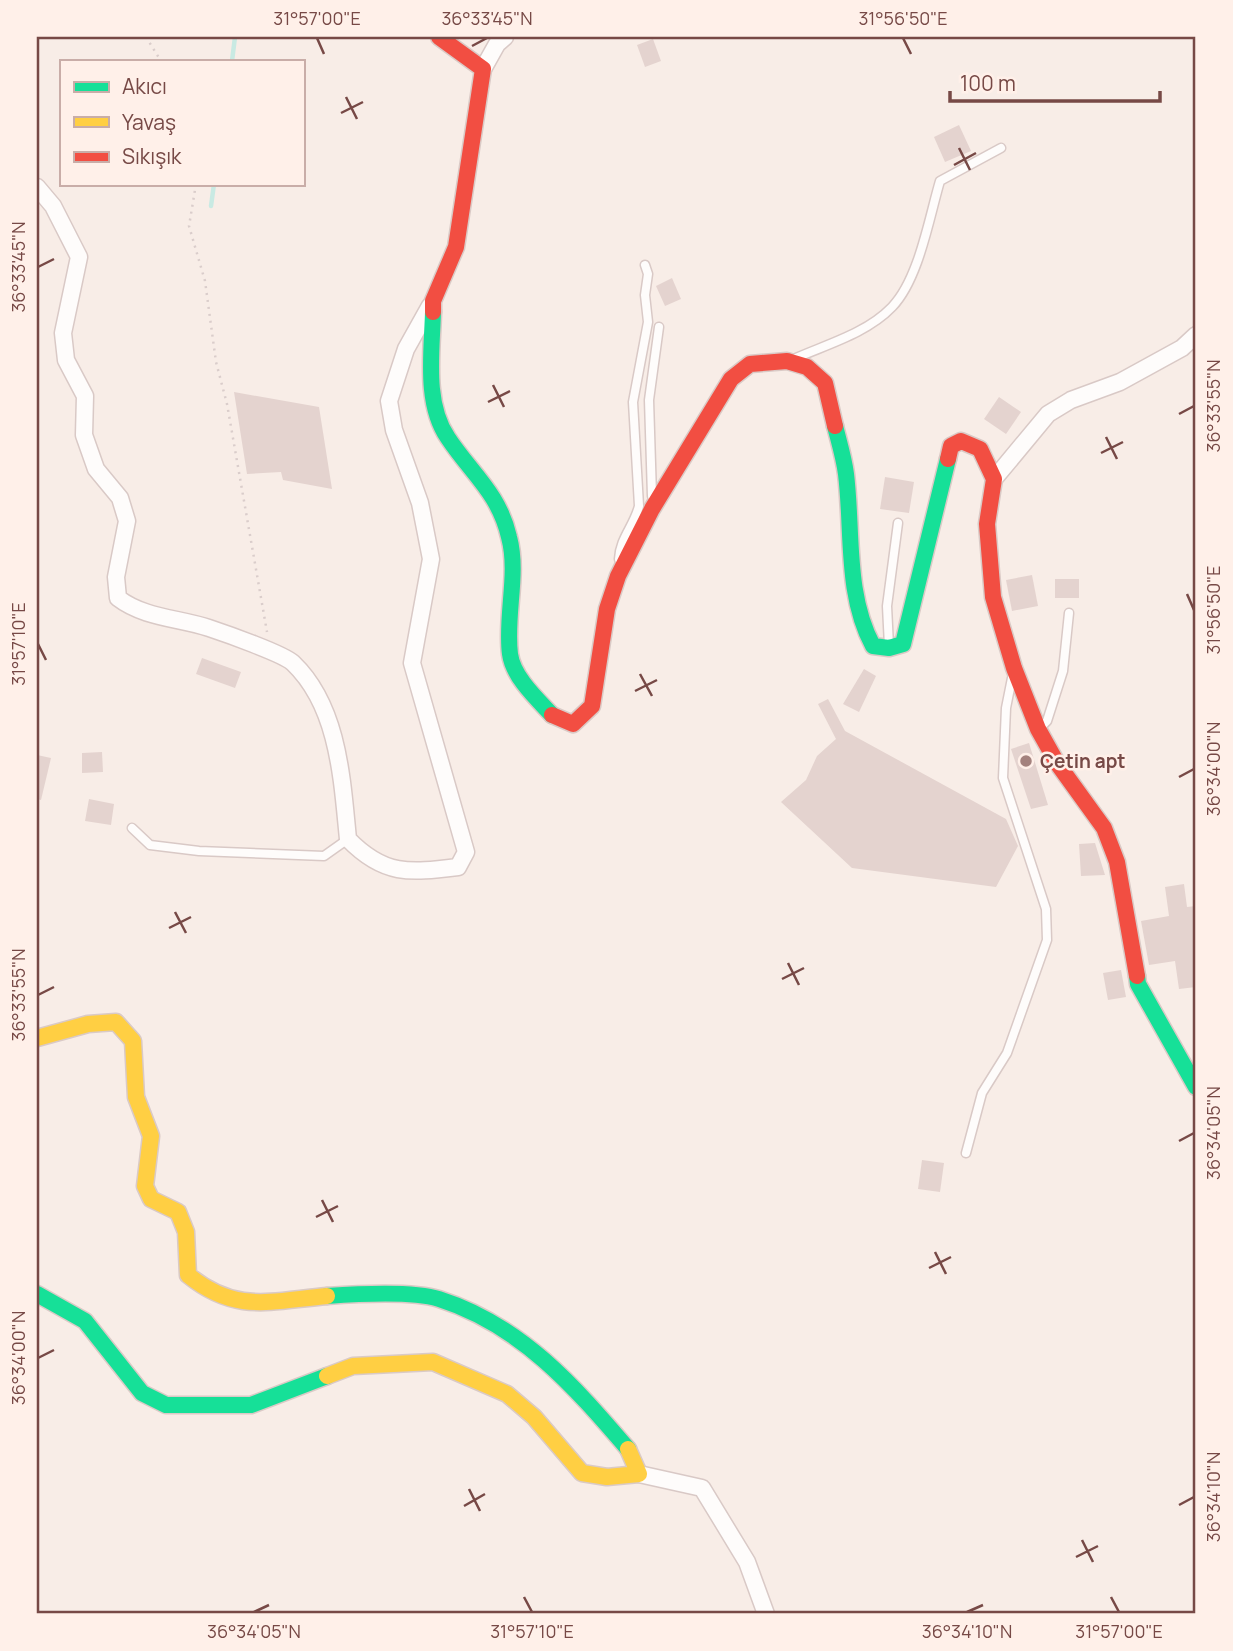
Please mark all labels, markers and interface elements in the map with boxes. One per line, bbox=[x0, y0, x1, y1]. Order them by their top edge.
text: 31°57'00"E bbox=[273, 6, 361, 30]
text: 36°33'45"N bbox=[441, 6, 533, 30]
text: 31°56'50"E bbox=[858, 6, 948, 30]
legend bbox=[60, 60, 304, 186]
scale bar bbox=[950, 60, 1160, 104]
text: 100 m bbox=[960, 69, 1016, 97]
text: Akıcı bbox=[122, 72, 167, 100]
text: Yavaş bbox=[122, 108, 176, 136]
text: Sıkışık bbox=[122, 142, 182, 170]
text: 36°33'45"N bbox=[6, 221, 30, 313]
text: 36°33'55"N bbox=[1201, 359, 1225, 453]
text: 31°56'50"E bbox=[1201, 565, 1225, 655]
text: 31°57'10"E bbox=[6, 602, 30, 686]
text: 36°34'00"N bbox=[1201, 722, 1225, 816]
place label: Çetin apt bbox=[1040, 748, 1126, 774]
marker: Çetin apt bbox=[1018, 753, 1034, 769]
text: 36°33'55"N bbox=[6, 948, 30, 1042]
text: 36°34'05"N bbox=[1201, 1086, 1225, 1180]
text: 36°34'00"N bbox=[6, 1311, 30, 1405]
text: 36°34'10"N bbox=[1201, 1452, 1225, 1542]
text: 36°34'05"N bbox=[207, 1619, 301, 1643]
text: 31°57'10"E bbox=[490, 1619, 574, 1643]
text: 36°34'10"N bbox=[922, 1619, 1012, 1643]
text: 31°57'00"E bbox=[1075, 1619, 1163, 1643]

